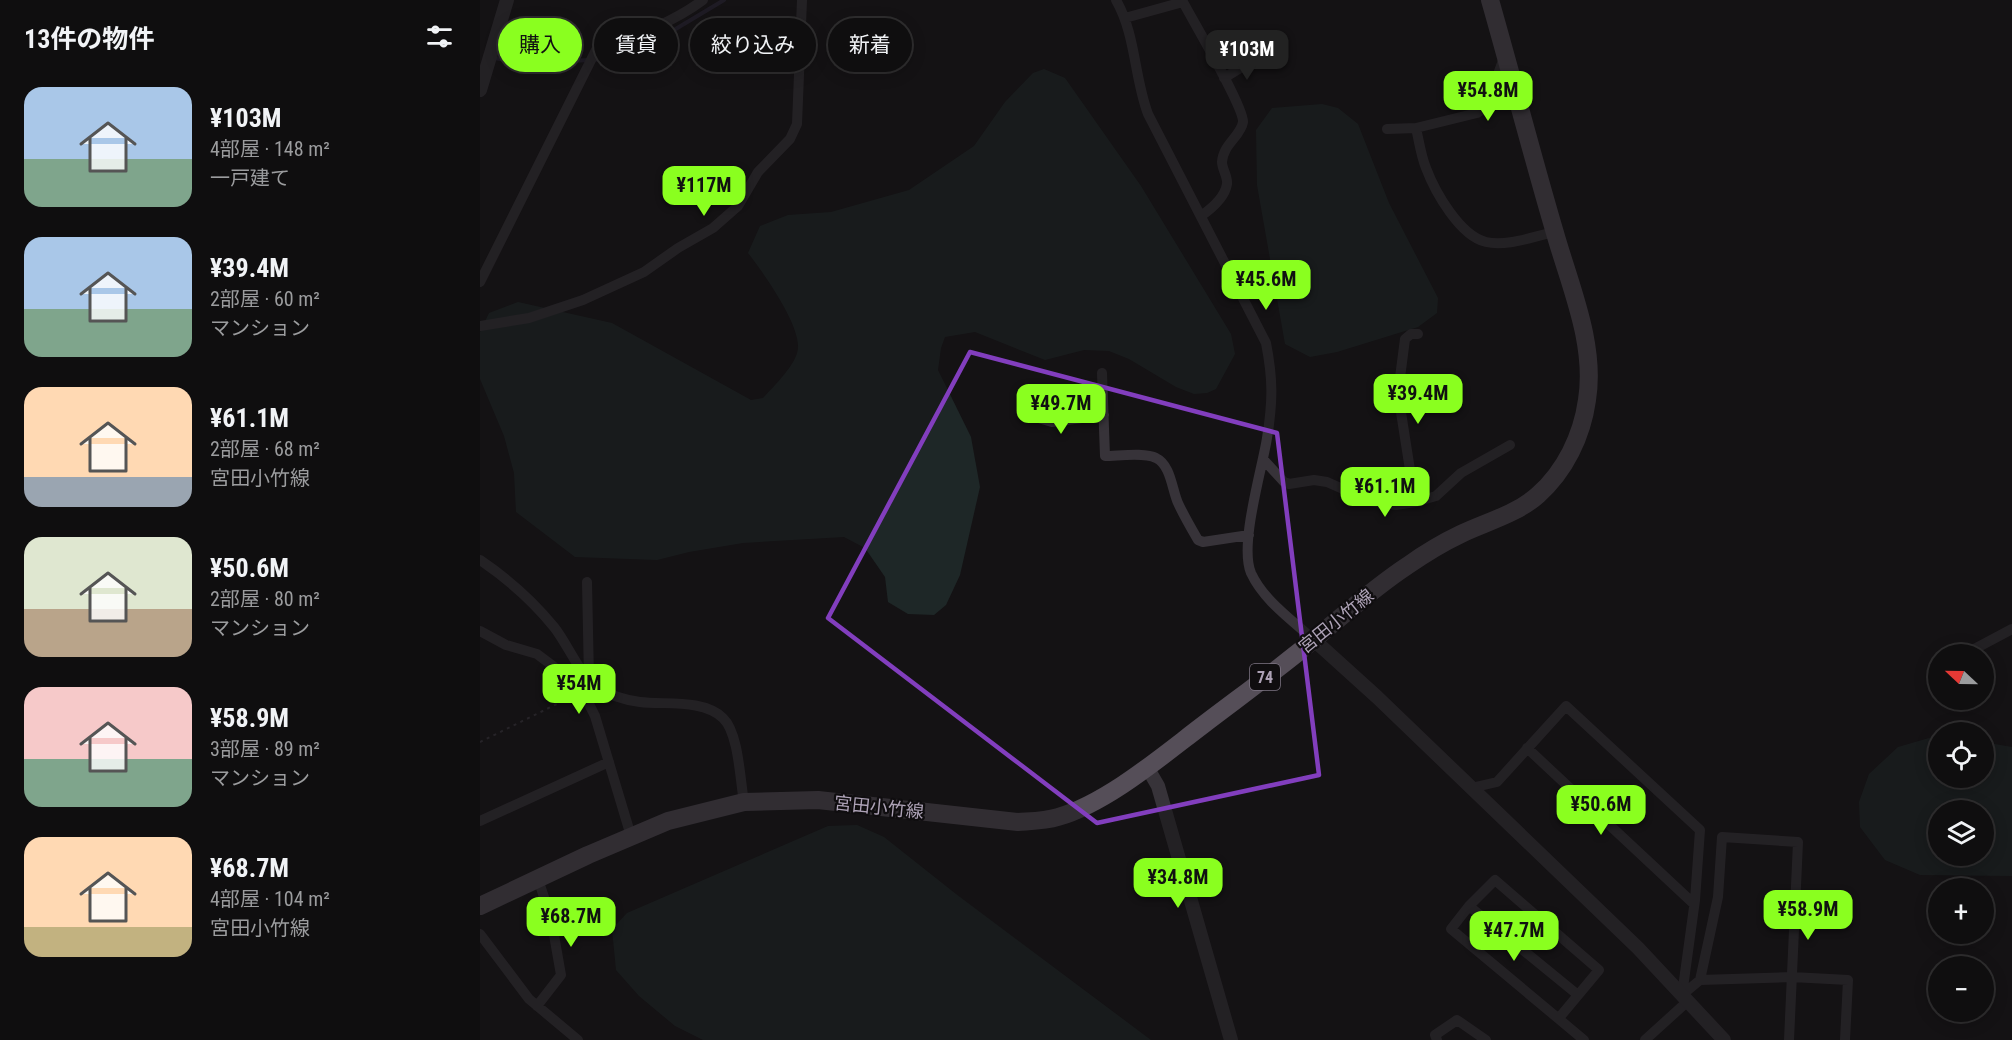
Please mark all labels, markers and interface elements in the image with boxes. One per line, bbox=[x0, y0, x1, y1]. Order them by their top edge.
chip: 購入 bbox=[498, 18, 582, 72]
chip: 賃貸 bbox=[594, 18, 678, 72]
chip: 絞り込み bbox=[690, 18, 816, 72]
chip: 新着 bbox=[828, 18, 912, 72]
icon: filters bbox=[423, 20, 456, 53]
text: 13件の物件 bbox=[24, 24, 154, 54]
pin: ¥103M bbox=[1205, 30, 1289, 81]
text: ¥103M bbox=[1220, 37, 1275, 61]
pin: ¥54.8M bbox=[1439, 71, 1537, 122]
text: ¥54.8M bbox=[1458, 78, 1518, 102]
text: ¥103M bbox=[210, 103, 282, 133]
icon: home bbox=[72, 111, 144, 183]
text: 4部屋 · 148 m² bbox=[210, 137, 330, 161]
text: 一戸建て bbox=[210, 166, 290, 190]
pin: ¥117M bbox=[662, 166, 746, 217]
text: ¥117M bbox=[677, 173, 732, 197]
text: ¥39.4M bbox=[210, 253, 289, 283]
pin: ¥45.6M bbox=[1217, 260, 1315, 311]
icon: home bbox=[72, 261, 144, 333]
text: ¥45.6M bbox=[1236, 267, 1296, 291]
text: 2部屋 · 60 m² bbox=[210, 287, 320, 311]
text: マンション bbox=[210, 316, 310, 340]
pin: ¥39.4M bbox=[1369, 374, 1467, 425]
text: ¥39.4M bbox=[1388, 381, 1448, 405]
pin: ¥49.7M bbox=[1012, 384, 1110, 435]
text: ¥49.7M bbox=[1031, 391, 1091, 415]
text: ¥61.1M bbox=[210, 403, 289, 433]
icon: home bbox=[72, 411, 144, 483]
text: 2部屋 · 68 m² bbox=[210, 437, 320, 461]
text: 宮田小竹線 bbox=[210, 466, 310, 490]
pin: ¥61.1M bbox=[1336, 467, 1434, 518]
text: ¥61.1M bbox=[1355, 474, 1415, 498]
text: ¥50.6M bbox=[210, 553, 289, 583]
icon: home bbox=[72, 561, 144, 633]
street label: 宮田小竹線 bbox=[1294, 585, 1378, 657]
text: 2部屋 · 80 m² bbox=[210, 587, 320, 611]
text: マンション bbox=[210, 616, 310, 640]
north arrow bbox=[1928, 644, 1994, 710]
map controls bbox=[1928, 644, 1994, 1022]
pin: ¥54M bbox=[543, 664, 615, 715]
road number: 74 bbox=[1250, 664, 1280, 690]
text: ¥54M bbox=[557, 671, 601, 695]
text: ¥58.9M bbox=[210, 703, 289, 733]
icon: home bbox=[72, 711, 144, 783]
button: locate bbox=[1928, 722, 1994, 788]
text: 3部屋 · 89 m² bbox=[210, 737, 320, 761]
text: マンション bbox=[210, 766, 310, 790]
pin: ¥50.6M bbox=[1552, 785, 1650, 836]
street label: 宮田小竹線 bbox=[833, 792, 925, 822]
text: ¥50.6M bbox=[1571, 792, 1631, 816]
button: layers bbox=[1928, 800, 1994, 866]
text: ¥68.7M bbox=[210, 853, 289, 883]
pin: ¥34.8M bbox=[1129, 858, 1227, 909]
icon: home bbox=[72, 861, 144, 933]
text: ¥34.8M bbox=[1148, 865, 1208, 889]
button: + bbox=[1928, 878, 1994, 944]
text: 4部屋 · 104 m² bbox=[210, 887, 330, 911]
pin: ¥58.9M bbox=[1759, 890, 1857, 941]
pin: ¥68.7M bbox=[522, 897, 620, 948]
text: ¥58.9M bbox=[1778, 897, 1838, 921]
text: ¥68.7M bbox=[541, 904, 601, 928]
pin: ¥47.7M bbox=[1465, 911, 1563, 962]
text: 宮田小竹線 bbox=[210, 916, 310, 940]
text: ¥47.7M bbox=[1484, 918, 1544, 942]
button: − bbox=[1928, 956, 1994, 1022]

